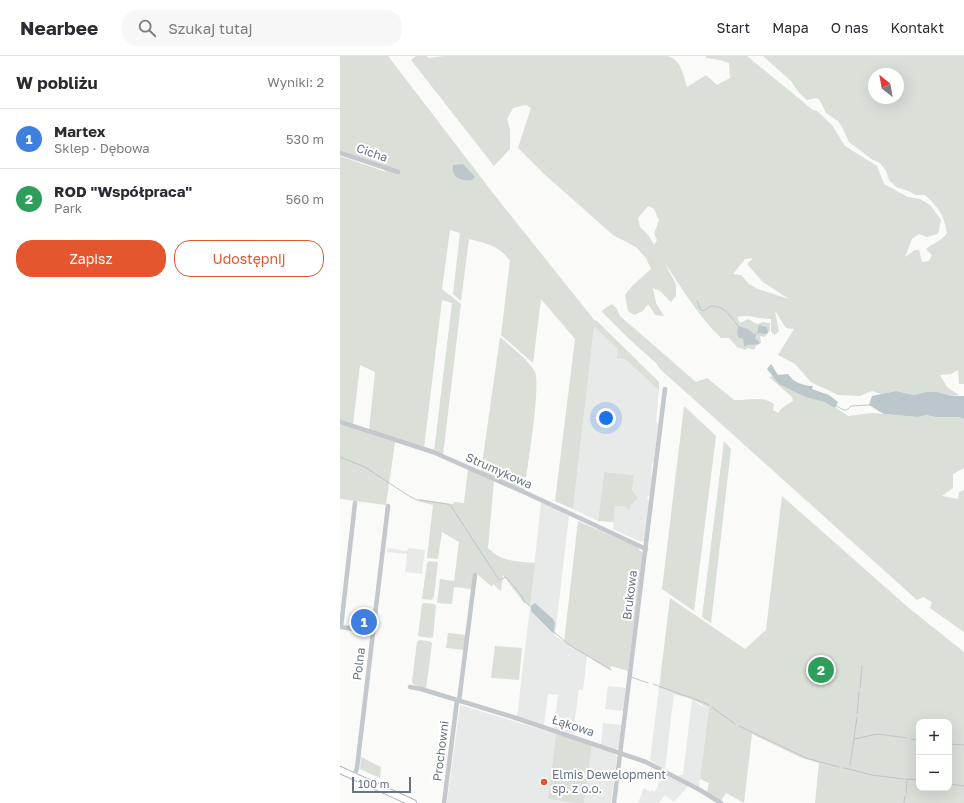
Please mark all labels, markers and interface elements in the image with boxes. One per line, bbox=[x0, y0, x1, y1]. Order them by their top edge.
search box bbox=[122, 10, 402, 46]
text: Nearbee bbox=[20, 16, 98, 39]
icon: search bbox=[136, 17, 158, 39]
text: Szukaj tutaj bbox=[168, 19, 253, 37]
text: Start bbox=[717, 19, 750, 36]
text: Mapa bbox=[772, 19, 809, 36]
text: O nas bbox=[831, 19, 868, 36]
text: Kontakt bbox=[890, 19, 944, 36]
north arrow bbox=[868, 68, 904, 104]
text: W pobliżu bbox=[16, 72, 98, 93]
text: Wyniki: 2 bbox=[267, 74, 324, 90]
text: Martex bbox=[54, 122, 105, 140]
text: 1 bbox=[26, 131, 32, 147]
text: 530 m bbox=[286, 131, 324, 147]
text: Sklep · Dębowa bbox=[54, 140, 150, 156]
street label: Cicha bbox=[355, 140, 390, 165]
text: ROD "Współpraca" bbox=[54, 182, 192, 200]
text: 2 bbox=[25, 191, 33, 207]
text: 560 m bbox=[286, 191, 324, 207]
text: Park bbox=[54, 200, 82, 216]
button: Zapisz bbox=[16, 240, 166, 277]
button: Udostępnij bbox=[174, 240, 324, 277]
your location bbox=[596, 408, 616, 428]
street label: Strumykowa bbox=[464, 449, 535, 492]
street label: Brukowa bbox=[619, 569, 640, 621]
pin: 1 bbox=[351, 607, 377, 637]
street label: Polna bbox=[349, 647, 368, 681]
pin: 2 bbox=[808, 655, 834, 685]
street label: Łąkowa bbox=[550, 712, 596, 739]
map controls bbox=[916, 719, 952, 791]
button: + bbox=[916, 719, 952, 755]
street label: Prochowni bbox=[429, 720, 452, 782]
button: − bbox=[916, 755, 952, 791]
place label: Elmis Dewelopment sp. z o.o. bbox=[552, 767, 666, 796]
scale bar bbox=[352, 775, 411, 794]
text: 100 m bbox=[358, 777, 389, 790]
marker: Elmis Dewelopment sp. z o.o. bbox=[539, 777, 549, 787]

